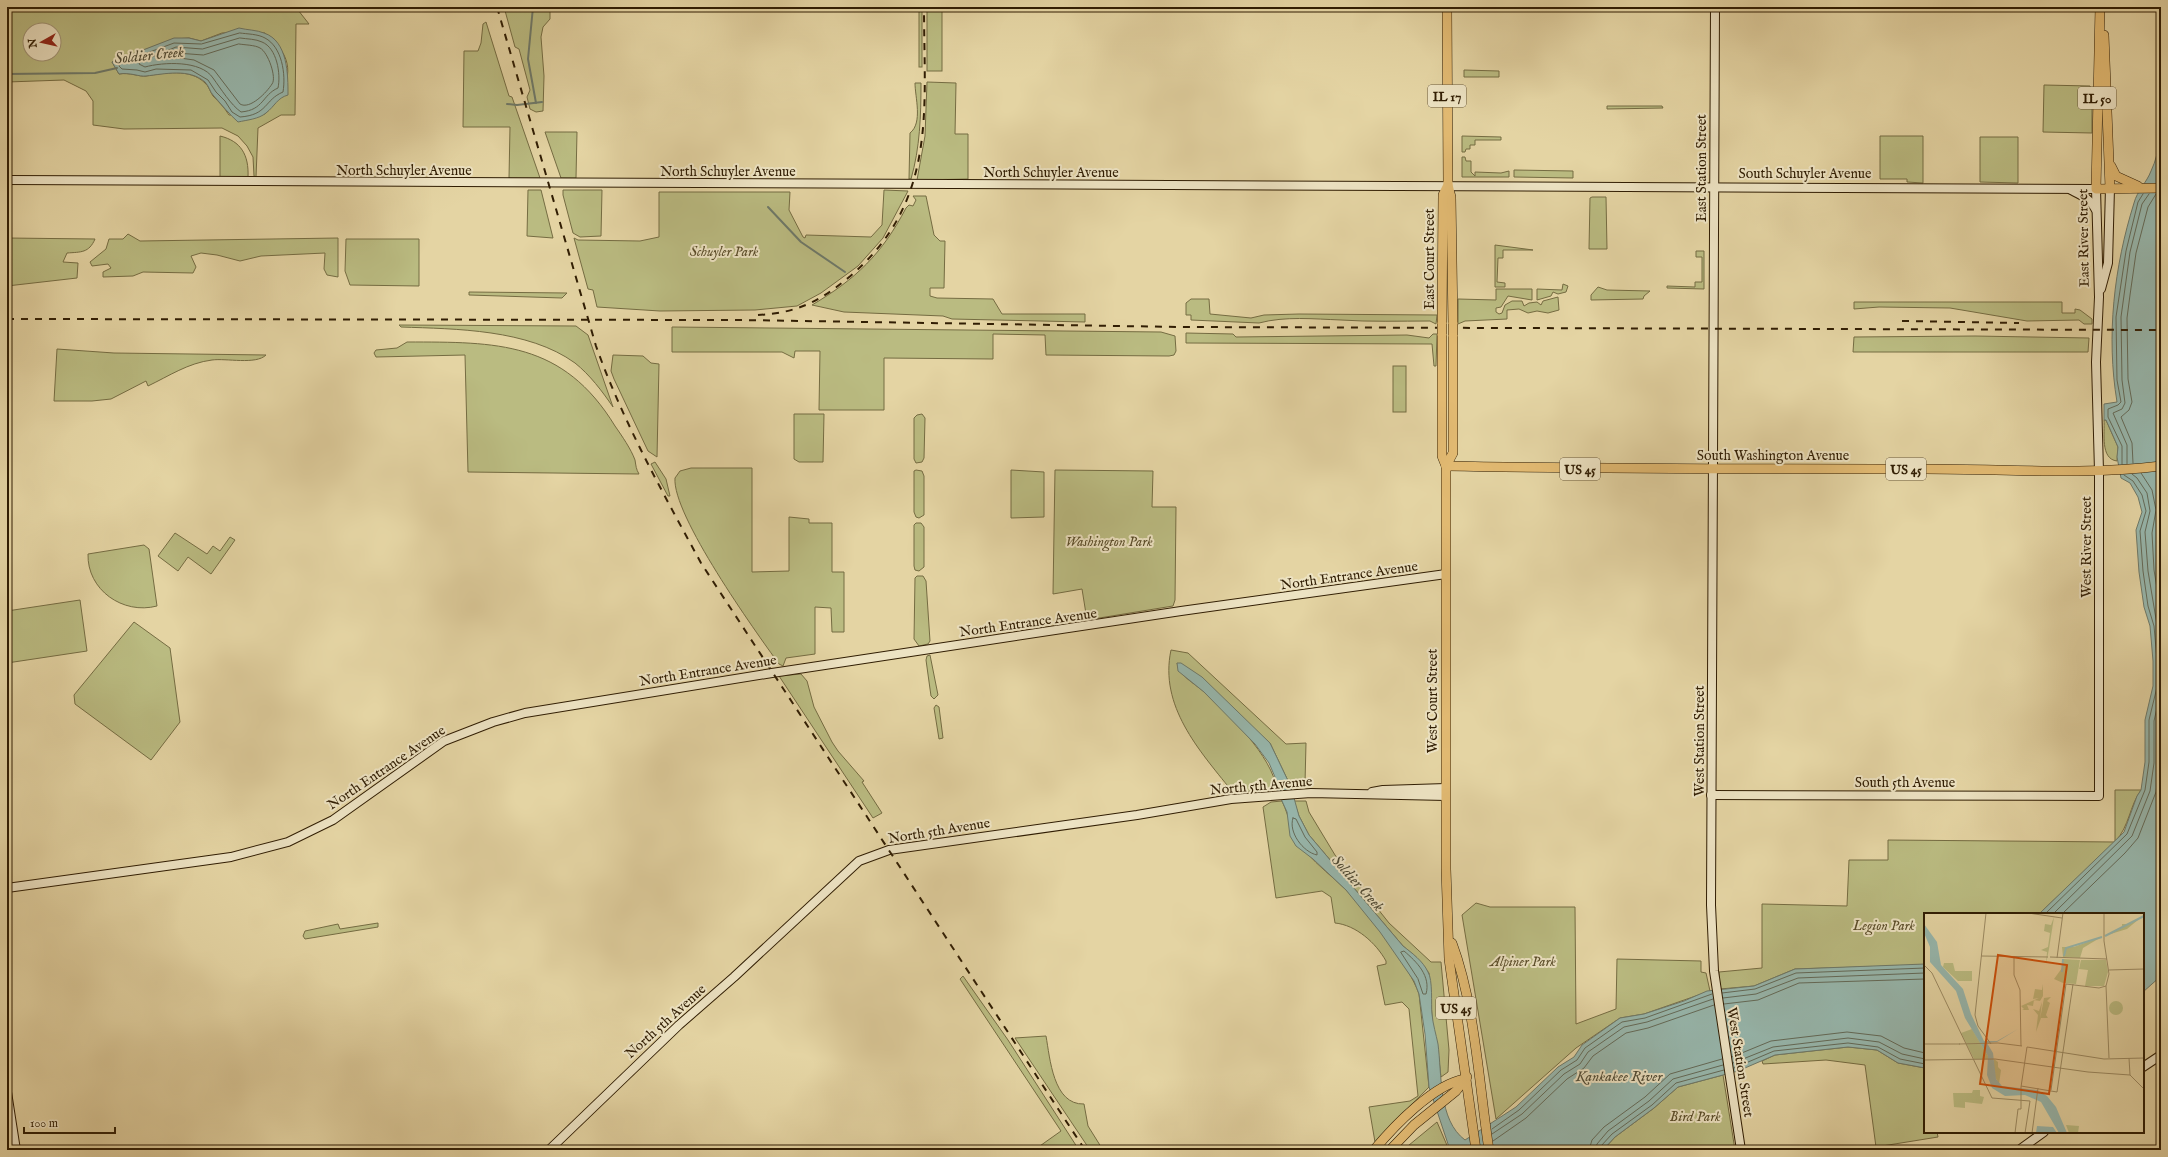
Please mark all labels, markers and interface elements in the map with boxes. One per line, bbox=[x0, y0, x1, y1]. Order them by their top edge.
north arrow bbox=[22, 22, 62, 62]
text: N bbox=[25, 37, 41, 50]
water label: Soldier Creek bbox=[113, 42, 185, 69]
road number: IL 17 bbox=[1428, 85, 1466, 107]
road number: IL 50 bbox=[2078, 87, 2116, 109]
street label: East Station Street bbox=[1693, 114, 1711, 222]
street label: North Schuyler Avenue bbox=[336, 162, 472, 180]
street label: North Schuyler Avenue bbox=[660, 163, 796, 181]
street label: North Schuyler Avenue bbox=[983, 164, 1119, 182]
street label: South Schuyler Avenue bbox=[1739, 165, 1872, 183]
street label: East River Street bbox=[2074, 188, 2094, 287]
street label: East Court Street bbox=[1421, 208, 1439, 310]
park label: Schuyler Park bbox=[690, 243, 759, 261]
street label: South Washington Avenue bbox=[1697, 447, 1850, 465]
road number: US 45 bbox=[1560, 458, 1600, 480]
road number: US 45 bbox=[1886, 458, 1926, 480]
street label: West River Street bbox=[2078, 496, 2096, 598]
park label: Washington Park bbox=[1065, 533, 1153, 552]
street label: North Entrance Avenue bbox=[1279, 557, 1420, 595]
street label: North Entrance Avenue bbox=[958, 604, 1099, 642]
street label: West Court Street bbox=[1424, 649, 1442, 753]
street label: North Entrance Avenue bbox=[638, 651, 779, 691]
street label: West Station Street bbox=[1691, 685, 1709, 797]
street label: North Entrance Avenue bbox=[324, 721, 449, 814]
street label: North 5th Avenue bbox=[1209, 772, 1314, 799]
street label: South 5th Avenue bbox=[1855, 774, 1956, 792]
street label: North 5th Avenue bbox=[887, 814, 992, 848]
water label: Soldier Creek bbox=[1327, 851, 1388, 916]
inset map bbox=[1924, 913, 2144, 1133]
park label: Legion Park bbox=[1852, 917, 1915, 936]
park label: Alpiner Park bbox=[1488, 953, 1556, 971]
street label: North 5th Avenue bbox=[621, 980, 710, 1063]
road number: US 45 bbox=[1436, 997, 1476, 1019]
street label: West Station Street bbox=[1722, 1006, 1758, 1119]
water label: Kankakee River bbox=[1575, 1067, 1663, 1086]
park label: Bird Park bbox=[1669, 1108, 1721, 1126]
scale bar bbox=[24, 1109, 115, 1135]
text: 100 m bbox=[30, 1116, 58, 1131]

